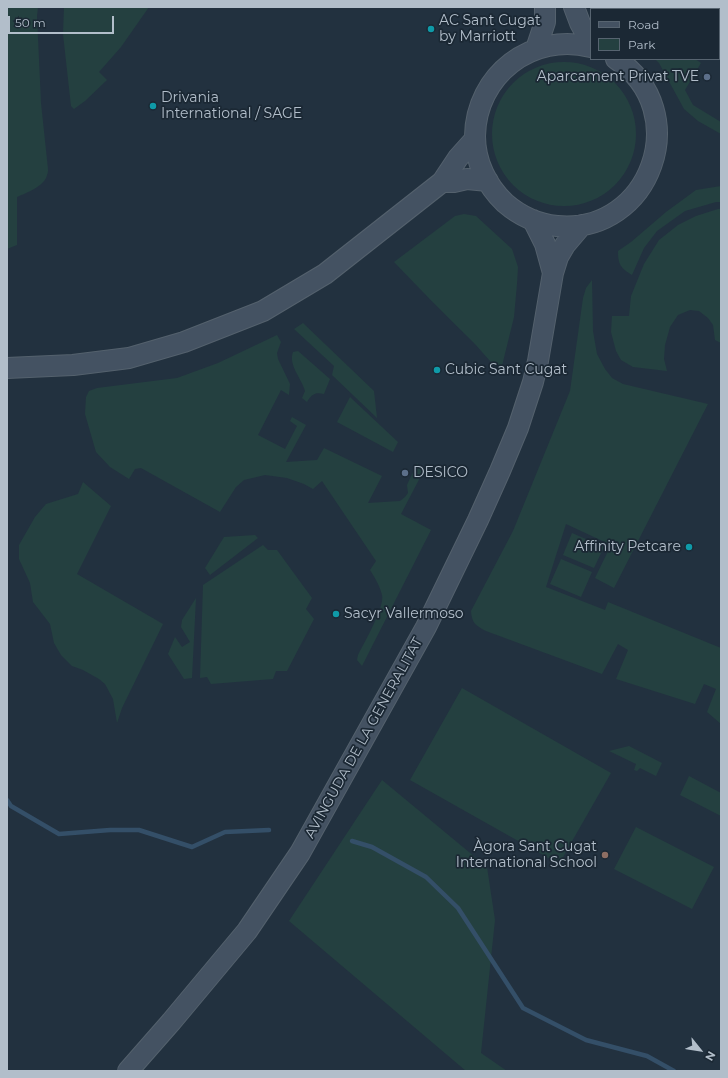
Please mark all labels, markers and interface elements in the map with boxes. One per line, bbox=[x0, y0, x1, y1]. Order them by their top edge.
scale bar bbox=[10, 8, 116, 34]
legend bbox=[590, 8, 720, 60]
place label: AC Sant Cugat by Marriott bbox=[439, 13, 541, 46]
text: 50 m bbox=[15, 15, 46, 30]
text: Road bbox=[628, 17, 659, 32]
marker: AC Sant Cugat by Marriott bbox=[426, 24, 436, 34]
text: Park bbox=[628, 37, 655, 52]
place label: Aparcament Privat TVE bbox=[537, 69, 699, 85]
marker: Aparcament Privat TVE bbox=[702, 72, 712, 82]
place label: Drivania International / SAGE bbox=[161, 90, 302, 122]
marker: Drivania International / SAGE bbox=[148, 101, 158, 111]
place label: Cubic Sant Cugat bbox=[445, 362, 567, 378]
marker: Cubic Sant Cugat bbox=[432, 365, 442, 375]
place label: DESICO bbox=[413, 465, 468, 481]
marker: DESICO bbox=[400, 468, 410, 478]
place label: Affinity Petcare bbox=[574, 539, 681, 555]
marker: Affinity Petcare bbox=[684, 542, 694, 552]
place label: Sacyr Vallermoso bbox=[344, 606, 464, 622]
marker: Sacyr Vallermoso bbox=[331, 609, 341, 619]
street label: AVINGUDA DE LA GENERALITAT bbox=[302, 635, 426, 841]
place label: Àgora Sant Cugat International School bbox=[456, 839, 597, 872]
marker: Àgora Sant Cugat International School bbox=[600, 850, 610, 860]
north arrow bbox=[680, 1030, 720, 1070]
text: N bbox=[702, 1049, 719, 1063]

